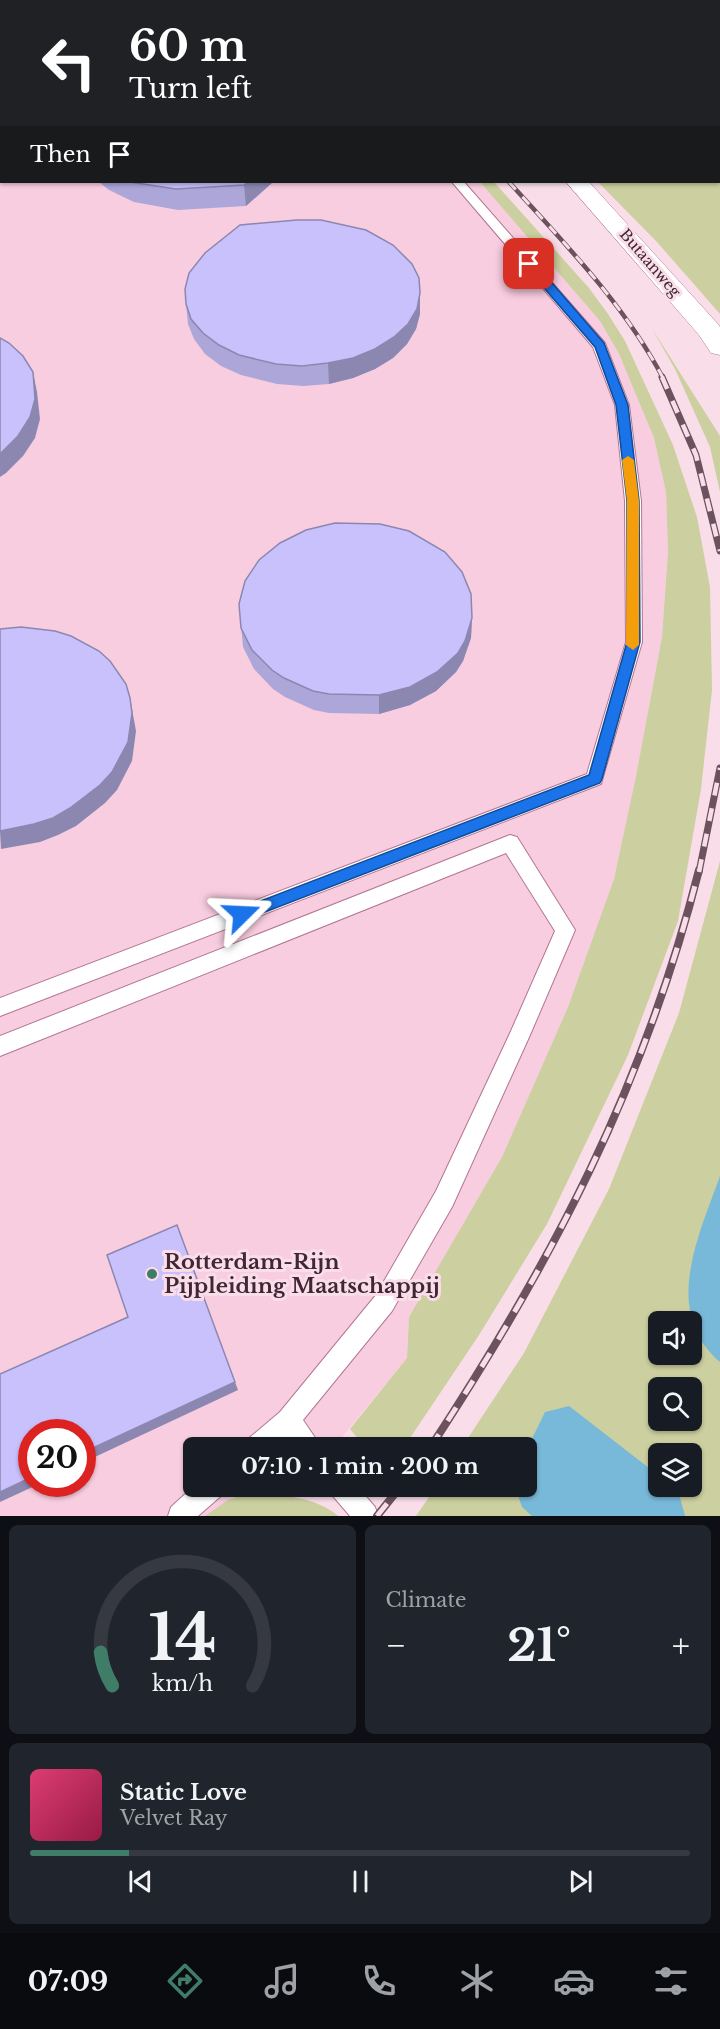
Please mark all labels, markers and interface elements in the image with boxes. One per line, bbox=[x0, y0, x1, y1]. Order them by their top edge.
text: 60 m bbox=[129, 20, 247, 72]
icon: left bbox=[30, 24, 108, 102]
text: Turn left bbox=[129, 72, 252, 105]
icon: arrive bbox=[103, 138, 136, 171]
text: Then bbox=[30, 141, 91, 168]
street label: Butaanweg bbox=[616, 225, 686, 301]
pin bbox=[503, 238, 554, 289]
icon: arrive bbox=[512, 247, 545, 280]
position arrow bbox=[210, 882, 274, 946]
place label: Rotterdam-Rijn Pijpleiding Maatschappij bbox=[164, 1249, 440, 1299]
marker: Rotterdam-Rijn Pijpleiding Maatschappij bbox=[145, 1267, 159, 1281]
map controls bbox=[648, 1311, 702, 1497]
button: sound bbox=[648, 1311, 702, 1365]
button: search bbox=[648, 1377, 702, 1431]
speed limit sign: 20 bbox=[18, 1419, 96, 1497]
button: layers bbox=[648, 1443, 702, 1497]
text: 07:10 · 1 min · 200 m bbox=[241, 1453, 479, 1480]
text: Climate bbox=[386, 1588, 466, 1612]
text: 14 bbox=[148, 1599, 217, 1677]
text: 21° bbox=[507, 1617, 571, 1673]
text: − bbox=[386, 1625, 406, 1666]
text: + bbox=[672, 1625, 690, 1666]
text: km/h bbox=[152, 1671, 213, 1698]
text: Static Love bbox=[120, 1779, 247, 1806]
text: Velvet Ray bbox=[120, 1806, 228, 1830]
icon: previous bbox=[124, 1865, 157, 1898]
icon: pause bbox=[344, 1865, 377, 1898]
icon: next bbox=[564, 1865, 597, 1898]
icon: directions bbox=[164, 1960, 206, 2002]
icon: music bbox=[261, 1960, 303, 2002]
icon: phone bbox=[358, 1960, 400, 2002]
icon: climate bbox=[456, 1960, 498, 2002]
icon: car bbox=[553, 1960, 595, 2002]
icon: filters bbox=[650, 1960, 692, 2002]
text: 07:09 bbox=[28, 1965, 108, 1998]

